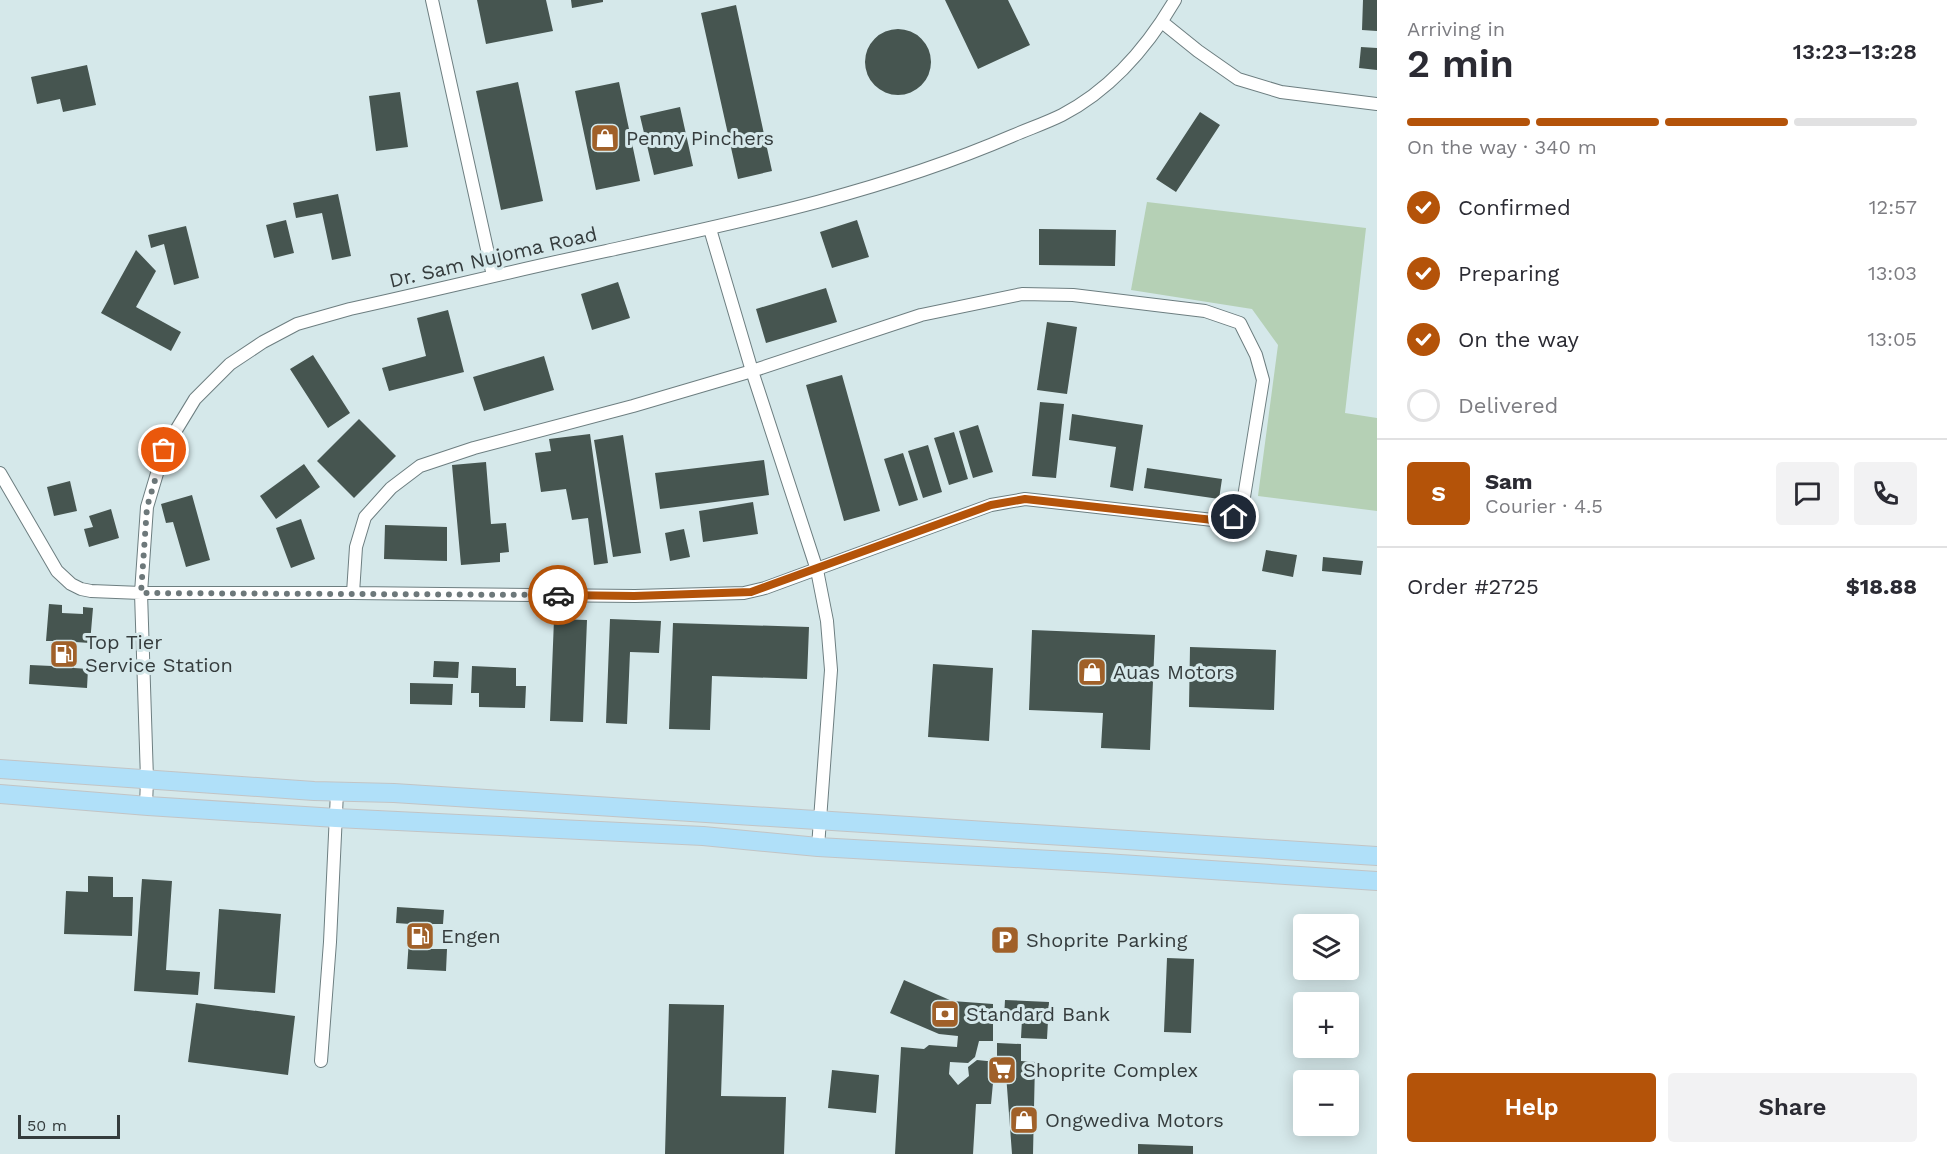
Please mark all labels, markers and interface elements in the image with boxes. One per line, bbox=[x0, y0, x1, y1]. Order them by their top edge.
text: Arriving in bbox=[1407, 17, 1505, 41]
text: 13:23–13:28 bbox=[1793, 39, 1917, 64]
text: 2 min bbox=[1407, 41, 1514, 86]
shop icon: Penny Pinchers bbox=[589, 122, 621, 154]
place label: Penny Pinchers bbox=[626, 126, 774, 150]
text: On the way · 340 m bbox=[1407, 135, 1597, 159]
icon: check bbox=[1407, 191, 1440, 224]
text: Confirmed bbox=[1458, 195, 1571, 220]
text: 12:57 bbox=[1869, 195, 1917, 219]
street label: Dr. Sam Nujoma Road bbox=[387, 221, 599, 293]
icon: check bbox=[1407, 257, 1440, 290]
text: Preparing bbox=[1458, 261, 1559, 286]
text: 13:03 bbox=[1868, 261, 1917, 285]
icon: check bbox=[1407, 323, 1440, 356]
text: On the way bbox=[1458, 327, 1579, 352]
text: 13:05 bbox=[1868, 327, 1917, 351]
text: Delivered bbox=[1458, 393, 1558, 418]
pin bbox=[138, 424, 189, 475]
icon: bag bbox=[147, 433, 180, 466]
button: chat bbox=[1776, 462, 1839, 525]
button: phone bbox=[1854, 462, 1917, 525]
text: Sam bbox=[1485, 469, 1533, 494]
text: S bbox=[1431, 481, 1446, 506]
pin bbox=[1208, 491, 1259, 542]
text: Courier · 4.5 bbox=[1485, 494, 1603, 518]
icon: home bbox=[1217, 500, 1250, 533]
courier bbox=[528, 565, 588, 625]
text: Order #2725 bbox=[1407, 574, 1539, 599]
text: $18.88 bbox=[1846, 574, 1917, 599]
icon: car bbox=[542, 579, 575, 612]
place label: Top Tier Service Station bbox=[85, 630, 233, 677]
fuel station icon: Top Tier Service Station bbox=[48, 638, 80, 670]
shop icon: Auas Motors bbox=[1076, 656, 1108, 688]
place label: Auas Motors bbox=[1113, 660, 1234, 684]
map controls bbox=[1293, 914, 1359, 1136]
button: layers bbox=[1293, 914, 1359, 980]
fuel station icon: Engen bbox=[404, 920, 436, 952]
place label: Engen bbox=[441, 924, 501, 948]
parking icon: Shoprite Parking bbox=[989, 924, 1021, 956]
place label: Shoprite Parking bbox=[1026, 928, 1188, 952]
button: + bbox=[1293, 992, 1359, 1058]
bank icon: Standard Bank bbox=[929, 998, 961, 1030]
place label: Standard Bank bbox=[966, 1002, 1110, 1026]
supermarket icon: Shoprite Complex bbox=[986, 1054, 1018, 1086]
place label: Shoprite Complex bbox=[1023, 1058, 1198, 1082]
button: − bbox=[1293, 1070, 1359, 1136]
button: Help bbox=[1407, 1073, 1656, 1142]
button: Share bbox=[1668, 1073, 1917, 1142]
shop icon: Ongwediva Motors bbox=[1008, 1104, 1040, 1136]
place label: Ongwediva Motors bbox=[1045, 1108, 1224, 1132]
scale bar bbox=[18, 1112, 120, 1140]
text: 50 m bbox=[27, 1116, 67, 1135]

